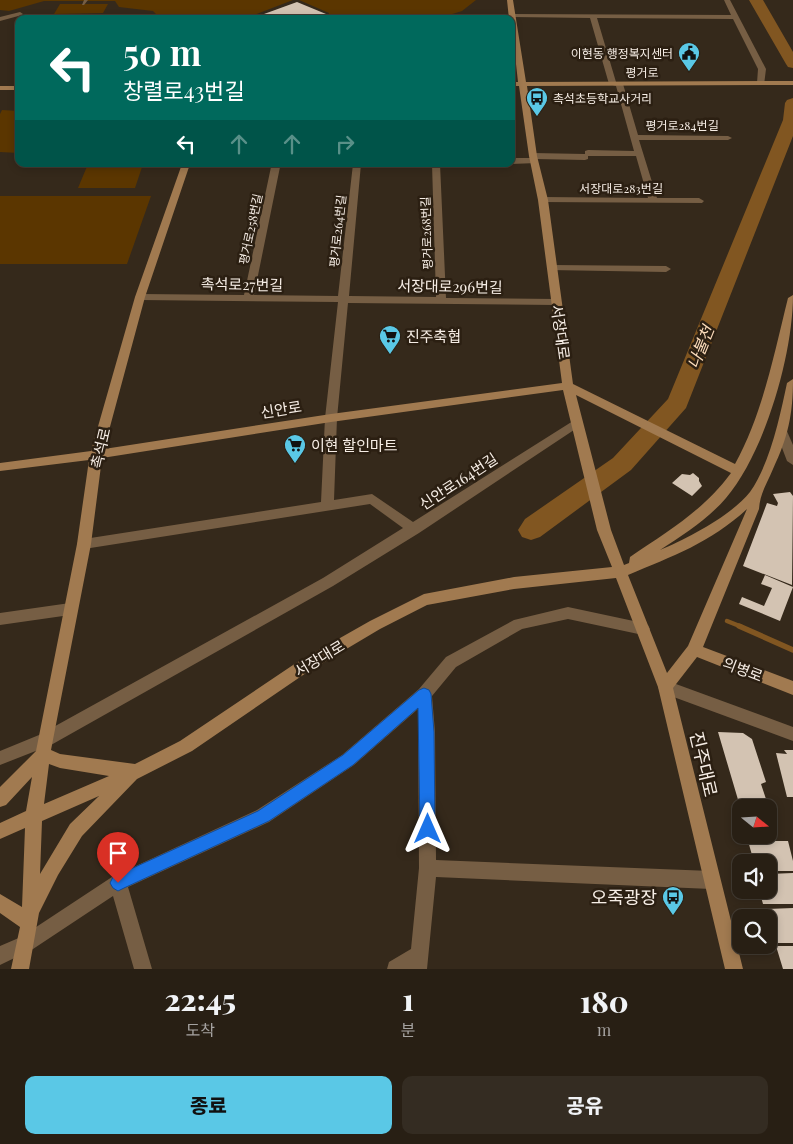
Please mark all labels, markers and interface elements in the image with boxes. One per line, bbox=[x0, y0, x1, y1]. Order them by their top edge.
text: 50 m bbox=[123, 28, 201, 75]
icon: left bbox=[40, 35, 105, 100]
public building icon: 이현동 행정복지센터 bbox=[677, 41, 701, 72]
place label: 이현동 행정복지센터 bbox=[571, 45, 673, 61]
street label: 평거로 bbox=[625, 64, 659, 80]
text: 창렬로43번길 bbox=[123, 75, 245, 105]
bus stop icon: 촉석초등학교사거리 bbox=[525, 86, 549, 117]
place label: 촉석초등학교사거리 bbox=[553, 90, 652, 106]
street label: 평거로284번길 bbox=[645, 117, 719, 133]
icon: left bbox=[172, 130, 200, 158]
icon: ahead bbox=[225, 130, 253, 158]
icon: ahead bbox=[278, 130, 306, 158]
icon: right bbox=[331, 130, 359, 158]
street label: 서장대로283번길 bbox=[579, 180, 663, 196]
street label: 평거로258번길 bbox=[235, 192, 265, 266]
street label: 평거로264번길 bbox=[325, 194, 349, 268]
street label: 평거로268번길 bbox=[417, 196, 435, 270]
street label: 촉석로27번길 bbox=[201, 273, 283, 295]
street label: 서장대로296번길 bbox=[397, 275, 503, 297]
street label: 서장대로 bbox=[547, 303, 575, 361]
water label: 나불천 bbox=[682, 320, 719, 371]
supermarket icon: 진주축협 bbox=[378, 324, 402, 355]
place label: 진주축협 bbox=[406, 326, 461, 346]
street label: 신안로 bbox=[259, 396, 303, 422]
street label: 촉석로 bbox=[86, 426, 114, 470]
supermarket icon: 이현 할인마트 bbox=[283, 433, 307, 464]
place label: 이현 할인마트 bbox=[311, 435, 398, 455]
street label: 신안로164번길 bbox=[415, 448, 501, 514]
street label: 서장대로 bbox=[290, 635, 348, 681]
street label: 의병로 bbox=[720, 652, 766, 686]
street label: 진주대로 bbox=[685, 729, 723, 799]
north arrow bbox=[732, 799, 778, 844]
map controls bbox=[732, 799, 777, 954]
position arrow bbox=[401, 802, 453, 854]
pin bbox=[97, 832, 139, 883]
icon: arrive bbox=[104, 839, 132, 867]
button: sound bbox=[732, 854, 777, 899]
place label: 오죽광장 bbox=[591, 885, 657, 909]
bus stop icon: 오죽광장 bbox=[661, 885, 685, 916]
button: search bbox=[732, 909, 777, 954]
text: 22:45 bbox=[164, 979, 236, 1019]
text: 1 bbox=[402, 979, 414, 1019]
text: 180 bbox=[580, 981, 628, 1021]
text: 도착 bbox=[186, 1019, 215, 1040]
text: 분 bbox=[401, 1019, 415, 1040]
text: m bbox=[597, 1019, 611, 1040]
button: 종료 bbox=[25, 1076, 392, 1134]
button: 공유 bbox=[402, 1076, 768, 1134]

